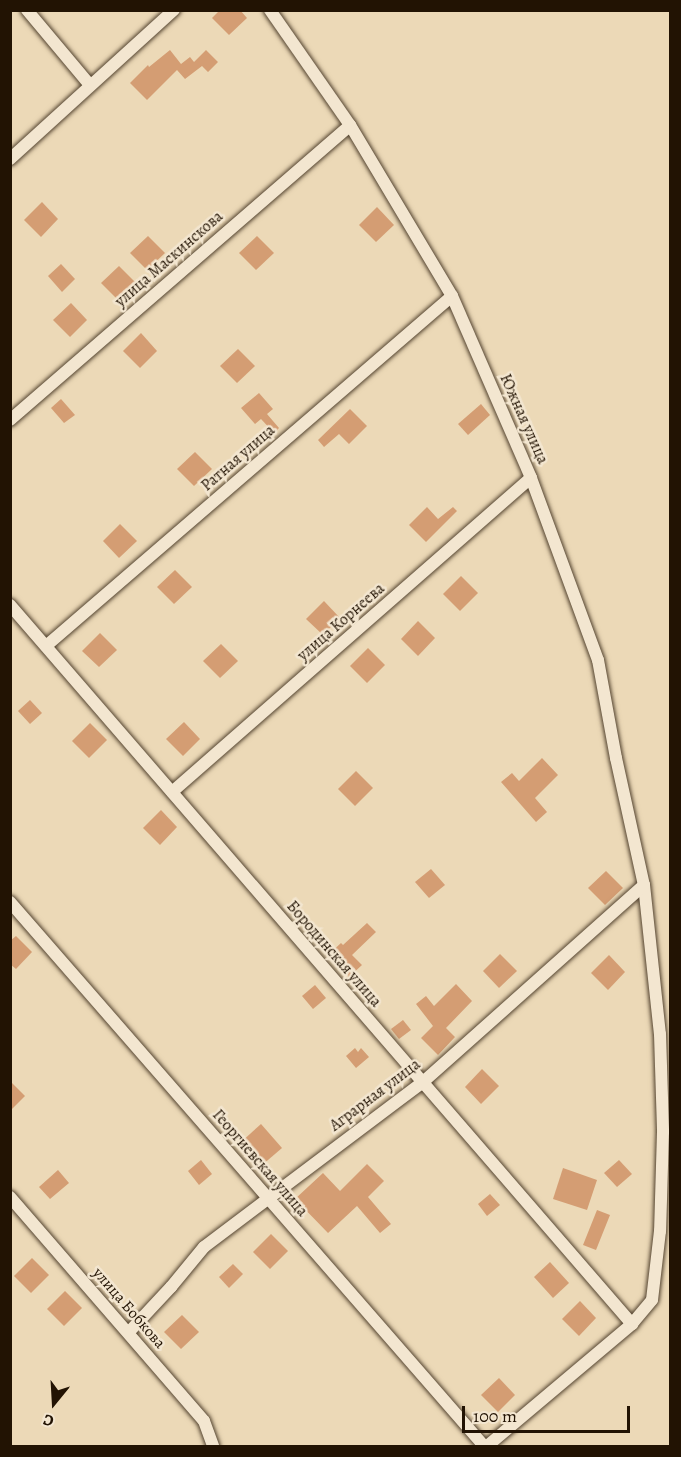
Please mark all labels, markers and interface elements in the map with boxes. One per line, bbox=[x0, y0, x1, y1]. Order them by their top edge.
street label: улица Маскинскова bbox=[111, 207, 227, 311]
street label: Южная улица bbox=[496, 371, 552, 467]
street label: Ратная улица bbox=[197, 421, 279, 495]
street label: улица Корнеева bbox=[294, 579, 388, 665]
street label: Бородинская улица bbox=[283, 897, 385, 1011]
street label: Аграрная улица bbox=[326, 1055, 424, 1135]
street label: Георгиевская улица bbox=[208, 1106, 312, 1220]
street label: улица Бобкова bbox=[89, 1264, 169, 1352]
north arrow bbox=[24, 1373, 84, 1433]
scale bar bbox=[465, 1394, 633, 1432]
text: 100 m bbox=[473, 1404, 517, 1428]
text: С bbox=[40, 1408, 57, 1432]

